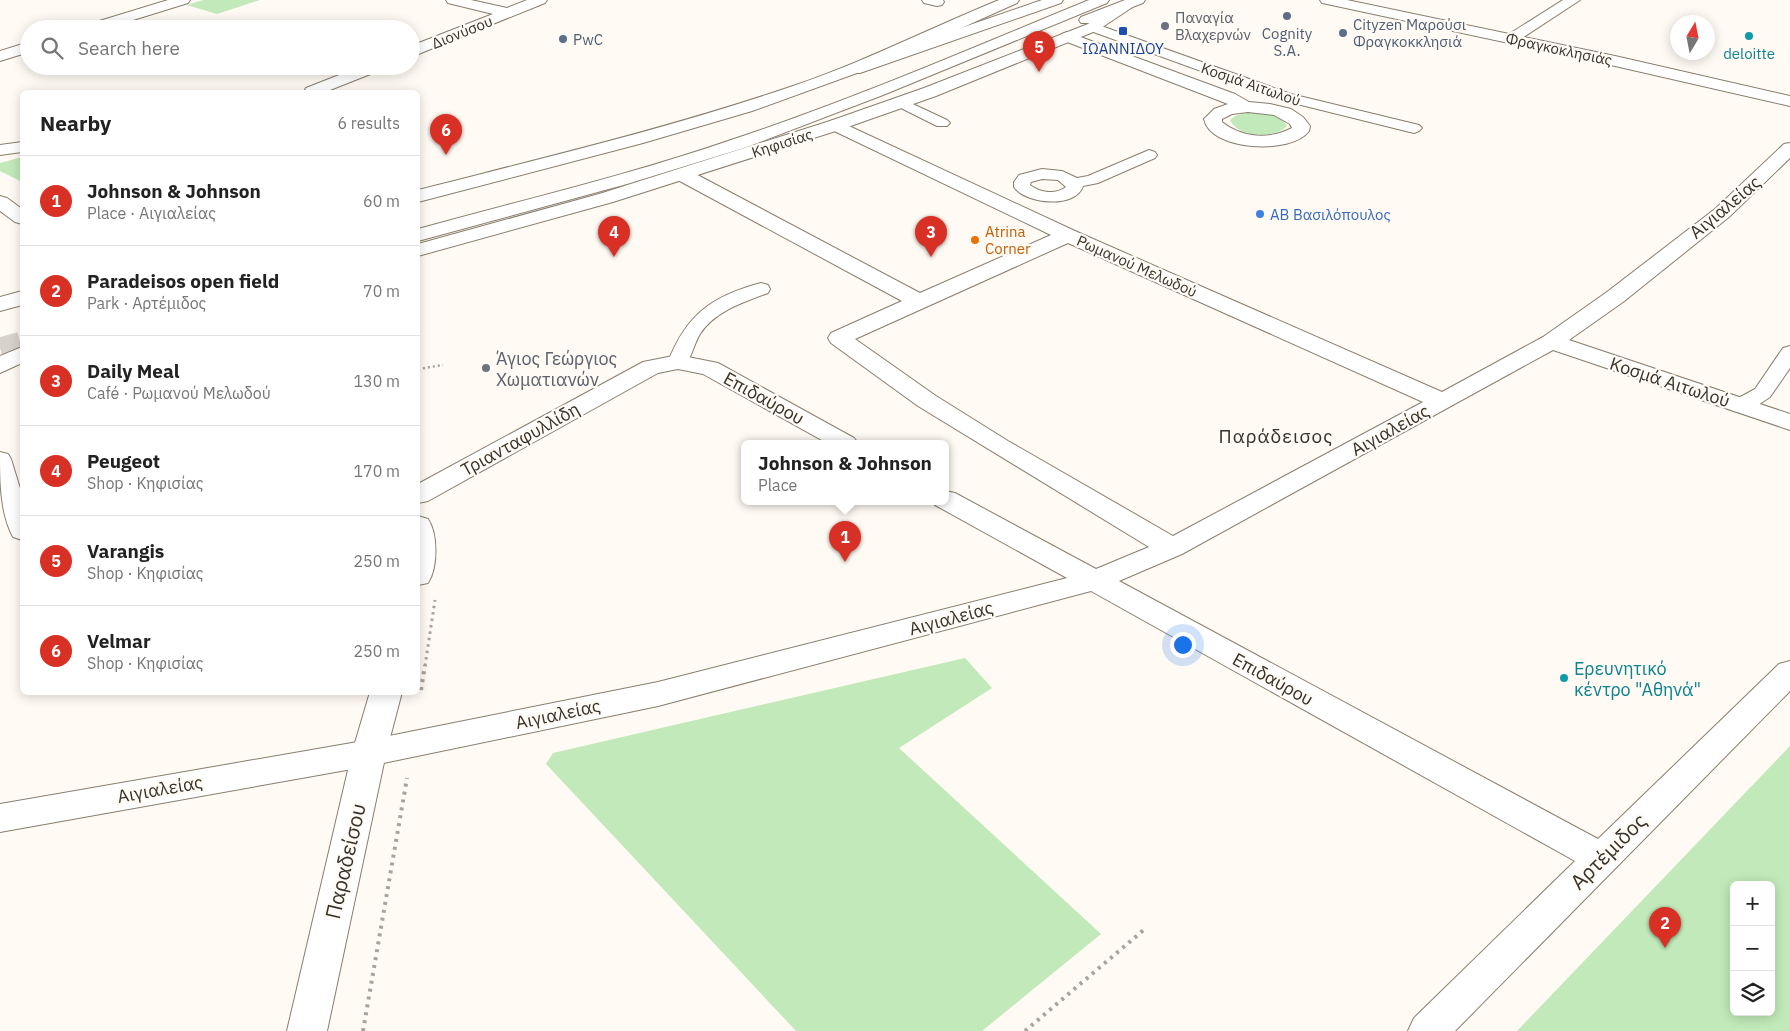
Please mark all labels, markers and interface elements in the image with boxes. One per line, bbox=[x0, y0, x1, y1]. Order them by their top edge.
place label: Παναγία Βλαχερνών bbox=[1175, 8, 1251, 44]
marker: Cognity S.A. bbox=[1281, 10, 1293, 22]
street label: Διονύσου bbox=[429, 11, 495, 53]
place label: Cityzen Μαρούσι Φραγκοκκλησιά bbox=[1353, 15, 1467, 51]
north arrow bbox=[1670, 15, 1715, 60]
search box bbox=[20, 20, 420, 75]
marker: Παναγία Βλαχερνών bbox=[1159, 20, 1171, 32]
place label: Cognity S.A. bbox=[1262, 24, 1313, 60]
marker: ΙΩΑΝΝΙΔΟΥ bbox=[1117, 25, 1129, 37]
marker: Cityzen Μαρούσι Φραγκοκκλησιά bbox=[1337, 27, 1349, 39]
street label: Φραγκοκλησιάς bbox=[1504, 28, 1614, 70]
place label: PwC bbox=[573, 30, 603, 49]
marker: deloitte bbox=[1743, 30, 1755, 42]
pin: 5 bbox=[1023, 31, 1055, 72]
marker: PwC bbox=[557, 33, 569, 45]
icon: search bbox=[38, 34, 66, 62]
text: Search here bbox=[78, 36, 180, 60]
place label: ΙΩΑΝΝΙΔΟΥ bbox=[1082, 39, 1164, 58]
place label: deloitte bbox=[1723, 44, 1775, 63]
street label: Κοσμά Αιτωλού bbox=[1199, 58, 1303, 110]
text: Nearby bbox=[40, 109, 111, 137]
text: 6 results bbox=[337, 113, 400, 133]
pin: 6 bbox=[430, 114, 462, 155]
street label: Κηφισίας bbox=[749, 124, 815, 162]
street label: Αιγιαλείας bbox=[1685, 170, 1766, 244]
text: Johnson & Johnson bbox=[87, 179, 261, 203]
text: 1 bbox=[51, 191, 61, 211]
text: 60 m bbox=[363, 191, 400, 211]
text: Place · Αιγιαλείας bbox=[87, 203, 216, 223]
place label: ΑΒ Βασιλόπουλος bbox=[1270, 205, 1391, 224]
marker: ΑΒ Βασιλόπουλος bbox=[1254, 208, 1266, 220]
pin: 4 bbox=[598, 216, 630, 257]
pin: 3 bbox=[915, 216, 947, 257]
place label: Atrina Corner bbox=[985, 222, 1031, 258]
street label: Ρωμανού Μελωδού bbox=[1074, 231, 1200, 301]
marker: Atrina Corner bbox=[969, 234, 981, 246]
text: Paradeisos open field bbox=[87, 269, 279, 293]
text: 2 bbox=[51, 281, 61, 301]
text: 70 m bbox=[363, 281, 400, 301]
text: Park · Αρτέμιδος bbox=[87, 293, 206, 313]
place label: Άγιος Γεώργιος Χωματιανών bbox=[496, 347, 618, 391]
street label: Κοσμά Αιτωλού bbox=[1607, 352, 1733, 412]
text: Daily Meal bbox=[87, 359, 180, 383]
marker: Άγιος Γεώργιος Χωματιανών bbox=[480, 362, 492, 374]
street label: Επιδαύρου bbox=[720, 366, 808, 430]
text: 3 bbox=[51, 371, 61, 391]
text: 130 m bbox=[353, 371, 400, 391]
text: Café · Ρωμανού Μελωδού bbox=[87, 383, 271, 403]
street label: Τριανταφυλλίδη bbox=[457, 397, 583, 481]
street label: Αιγιαλείας bbox=[1347, 399, 1434, 461]
district label: Παράδεισος bbox=[1219, 424, 1333, 448]
popup bbox=[741, 440, 949, 505]
text: Peugeot bbox=[87, 449, 160, 473]
text: Johnson & Johnson bbox=[758, 451, 932, 475]
text: 4 bbox=[51, 461, 61, 481]
text: 170 m bbox=[353, 461, 400, 481]
text: Shop · Κηφισίας bbox=[87, 473, 204, 493]
text: Place bbox=[758, 475, 797, 495]
pin: 1 bbox=[829, 521, 861, 562]
text: Varangis bbox=[87, 539, 164, 563]
text: 5 bbox=[51, 551, 61, 571]
text: 250 m bbox=[353, 551, 400, 571]
text: Shop · Κηφισίας bbox=[87, 563, 204, 583]
street label: Αιγιαλείας bbox=[906, 596, 996, 640]
text: Velmar bbox=[87, 629, 151, 653]
your location bbox=[1170, 632, 1196, 658]
text: 6 bbox=[51, 641, 61, 661]
text: 250 m bbox=[353, 641, 400, 661]
street label: Επιδαύρου bbox=[1229, 647, 1317, 711]
text: Shop · Κηφισίας bbox=[87, 653, 204, 673]
place label: Ερευνητικό κέντρο "Αθηνά" bbox=[1574, 657, 1701, 701]
marker: Ερευνητικό κέντρο "Αθηνά" bbox=[1558, 672, 1570, 684]
street label: Αιγιαλείας bbox=[513, 694, 603, 734]
street label: Αιγιαλείας bbox=[115, 770, 205, 808]
street label: Παραδείσου bbox=[318, 800, 372, 922]
street label: Αρτέμιδος bbox=[1564, 807, 1652, 895]
map controls bbox=[1730, 881, 1775, 1016]
button: + bbox=[1730, 881, 1775, 926]
pin: 2 bbox=[1649, 907, 1681, 948]
button: − bbox=[1730, 926, 1775, 971]
button: layers bbox=[1730, 971, 1775, 1016]

